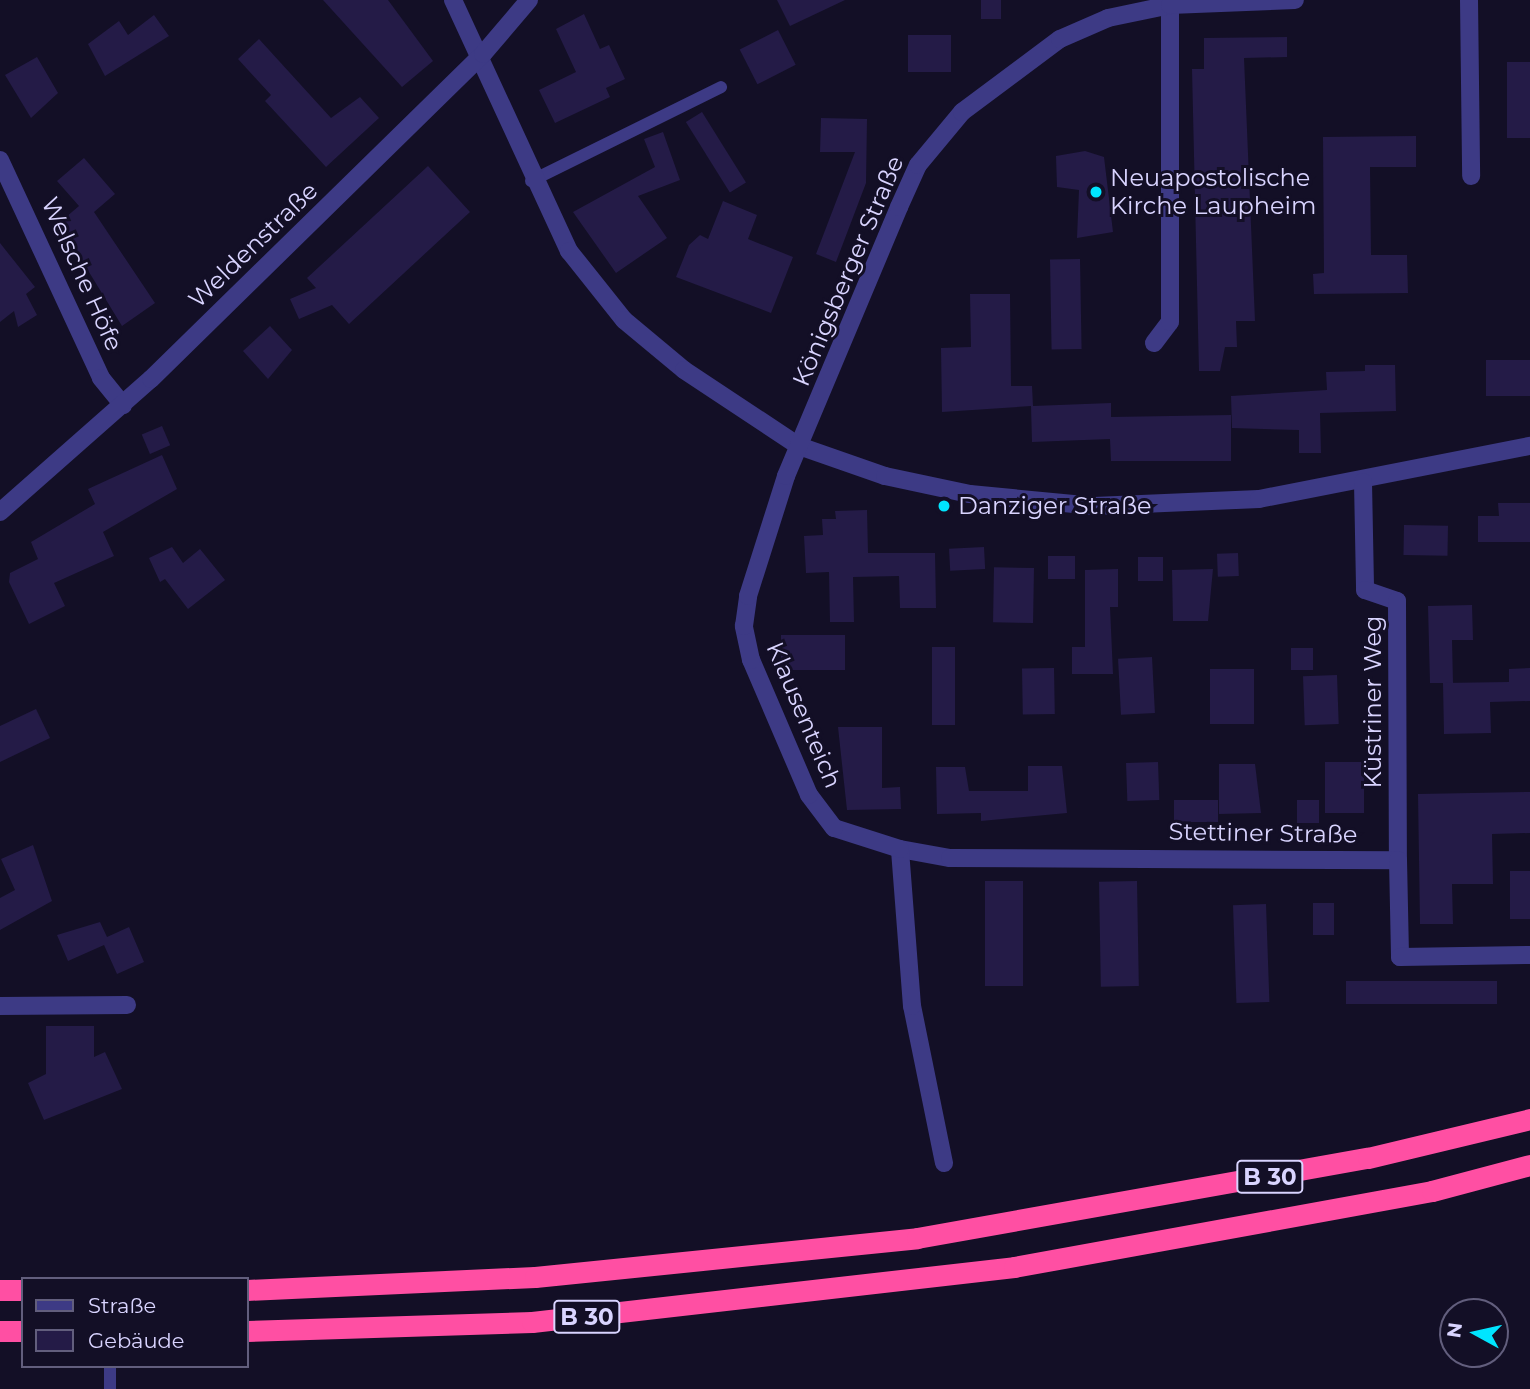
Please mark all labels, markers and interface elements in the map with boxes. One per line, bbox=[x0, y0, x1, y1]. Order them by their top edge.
street label: Königsberger Straße bbox=[786, 152, 910, 390]
place label: Neuapostolische Kirche Laupheim bbox=[1110, 164, 1317, 220]
street label: Weldenstraße bbox=[183, 176, 323, 314]
marker: Neuapostolische Kirche Laupheim bbox=[1088, 184, 1104, 200]
street label: Welsche Höfe bbox=[35, 193, 129, 355]
place label: Danziger Straße bbox=[958, 492, 1152, 520]
marker: Danziger Straße bbox=[936, 498, 952, 514]
street label: Küstriner Weg bbox=[1359, 615, 1387, 789]
street label: Klausenteich bbox=[760, 638, 848, 792]
street label: Stettiner Straße bbox=[1168, 817, 1358, 849]
road number: B 30 bbox=[1235, 1158, 1305, 1196]
legend bbox=[21, 1277, 248, 1368]
text: Straße bbox=[88, 1293, 156, 1318]
road number: B 30 bbox=[552, 1298, 622, 1336]
north arrow bbox=[1439, 1298, 1509, 1368]
text: N bbox=[1442, 1321, 1467, 1339]
text: Gebäude bbox=[88, 1328, 185, 1353]

